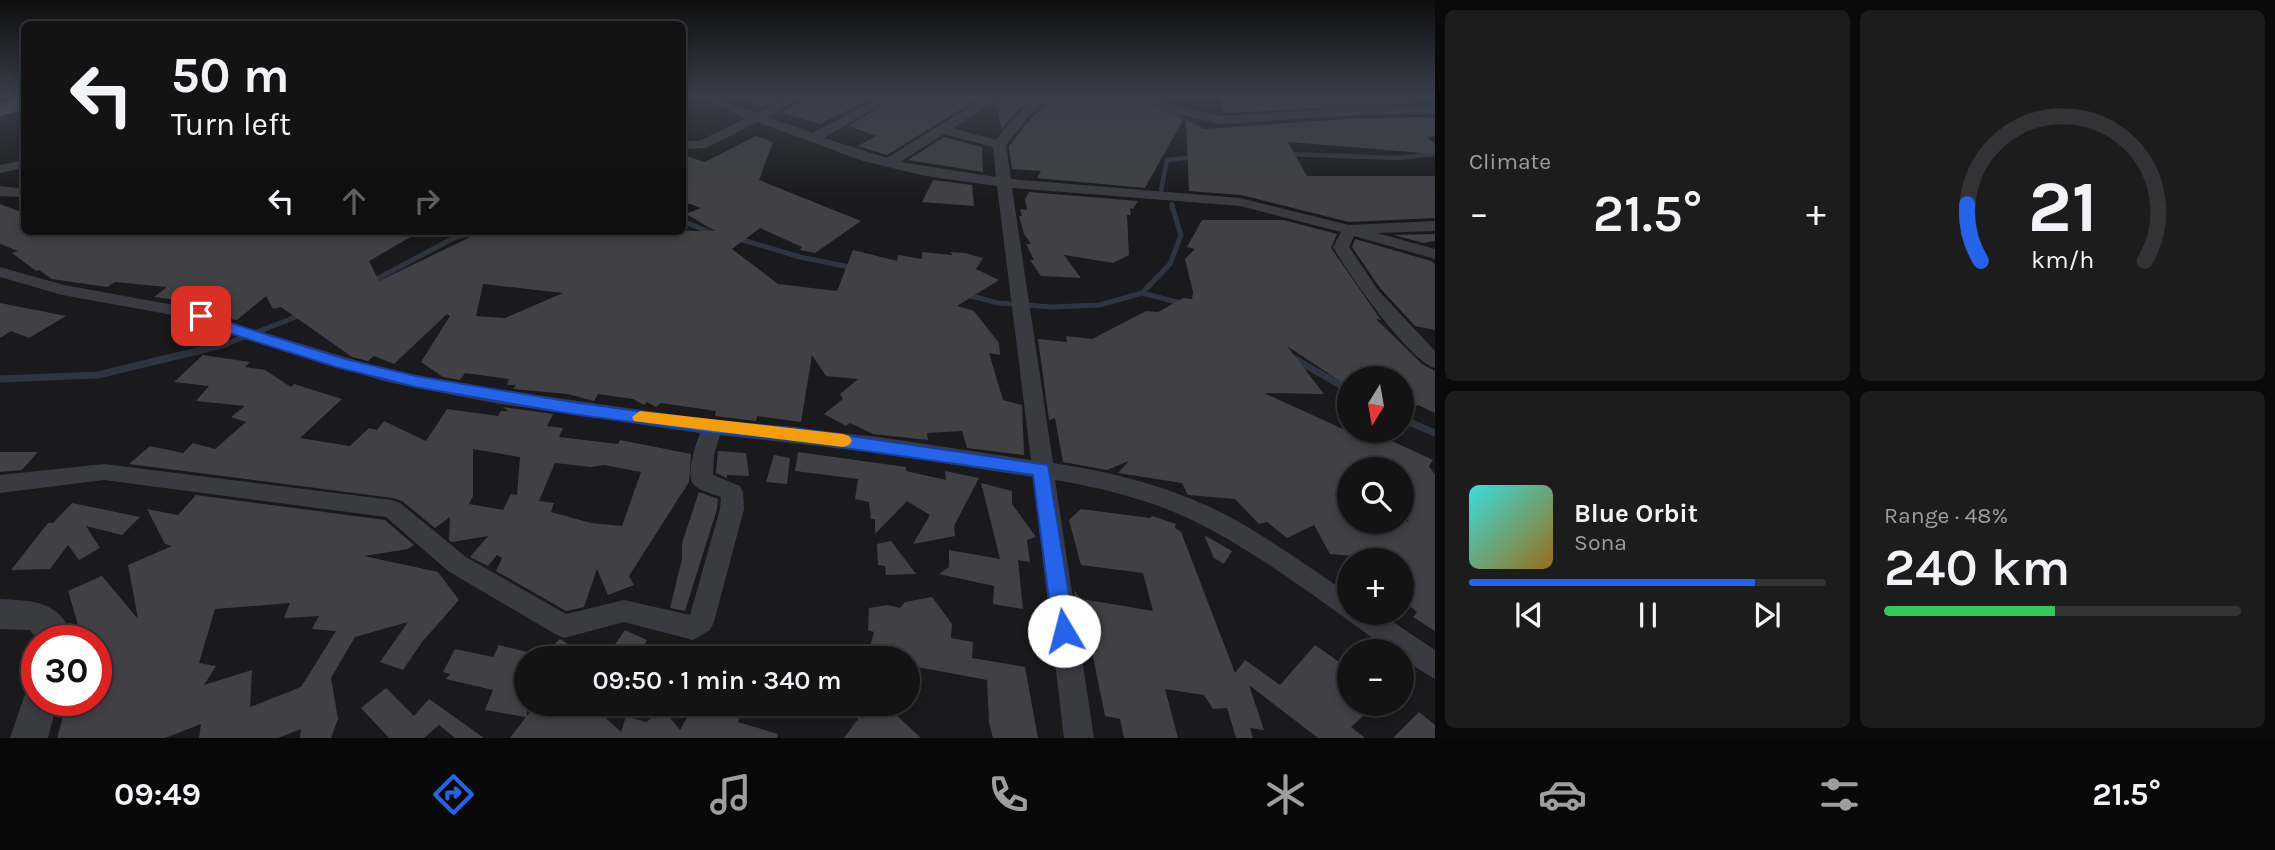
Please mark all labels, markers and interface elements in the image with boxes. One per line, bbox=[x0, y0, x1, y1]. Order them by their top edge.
text: 50 m bbox=[171, 47, 289, 104]
icon: left bbox=[56, 49, 147, 140]
text: Turn left bbox=[171, 106, 291, 143]
text: Climate bbox=[1469, 148, 1551, 175]
text: 21 bbox=[2028, 165, 2098, 250]
icon: left bbox=[262, 182, 300, 220]
icon: ahead bbox=[335, 182, 373, 220]
icon: right bbox=[408, 182, 446, 220]
text: 21.5° bbox=[1593, 183, 1702, 244]
text: − bbox=[1469, 191, 1489, 236]
text: + bbox=[1806, 191, 1826, 236]
text: km/h bbox=[2031, 245, 2094, 274]
pin bbox=[171, 286, 231, 346]
icon: arrive bbox=[182, 297, 220, 335]
north arrow bbox=[1337, 366, 1414, 443]
map controls bbox=[1337, 366, 1414, 716]
button: search bbox=[1337, 457, 1414, 534]
text: Blue Orbit bbox=[1574, 498, 1698, 529]
text: Range · 48% bbox=[1884, 502, 2008, 529]
text: Sona bbox=[1574, 529, 1627, 556]
text: 240 km bbox=[1884, 537, 2070, 598]
button: + bbox=[1337, 548, 1414, 625]
position arrow bbox=[1027, 594, 1101, 668]
icon: previous bbox=[1510, 596, 1548, 634]
icon: pause bbox=[1629, 596, 1667, 634]
icon: next bbox=[1748, 596, 1786, 634]
speed limit sign: 30 bbox=[21, 625, 112, 716]
button: − bbox=[1337, 639, 1414, 716]
text: 09:50 · 1 min · 340 m bbox=[592, 665, 842, 696]
icon: directions bbox=[429, 770, 478, 819]
icon: music bbox=[706, 770, 755, 819]
icon: phone bbox=[984, 770, 1033, 819]
icon: climate bbox=[1261, 770, 1310, 819]
icon: car bbox=[1538, 770, 1587, 819]
icon: filters bbox=[1815, 770, 1864, 819]
text: 09:49 bbox=[114, 776, 201, 813]
text: 21.5° bbox=[2092, 776, 2161, 813]

